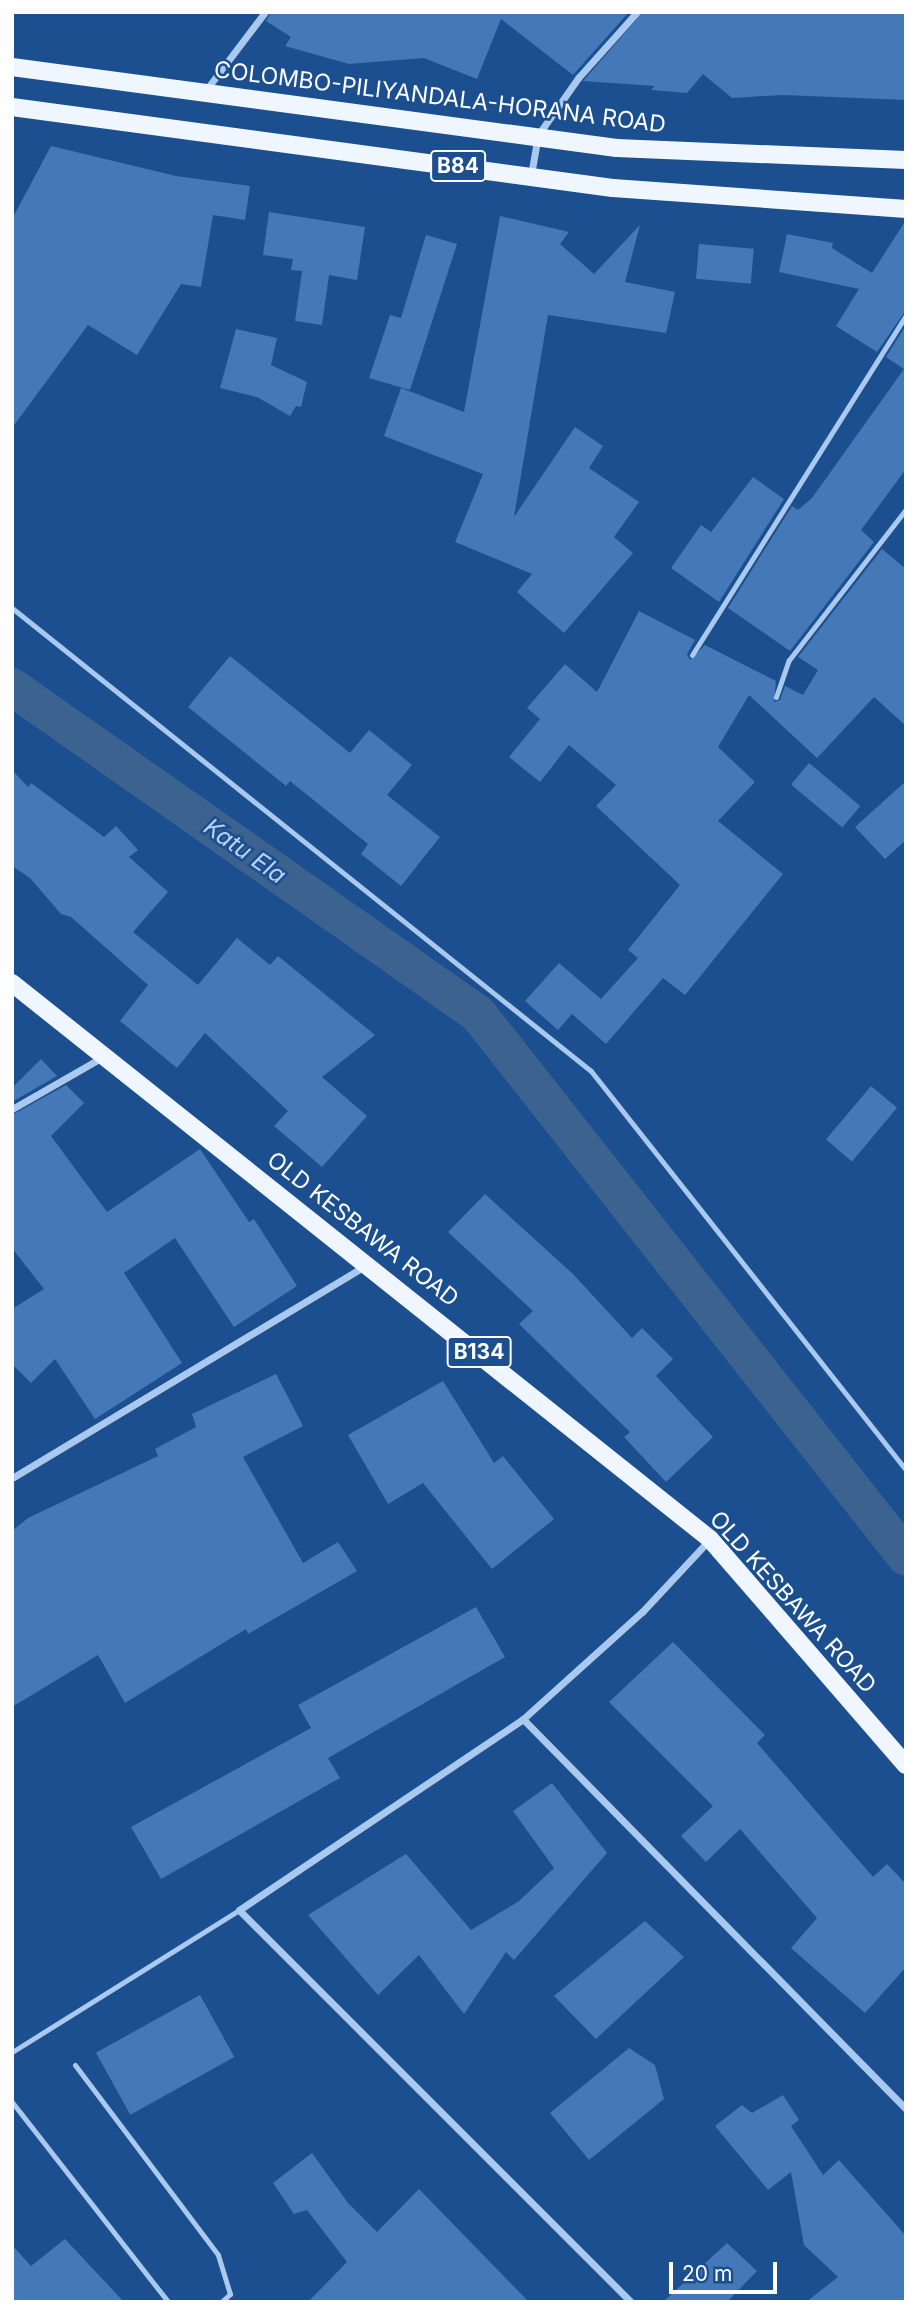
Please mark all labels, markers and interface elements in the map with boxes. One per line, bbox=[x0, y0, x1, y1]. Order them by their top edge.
street label: COLOMBO-PILIYANDALA-HORANA ROAD bbox=[213, 56, 667, 138]
road number: B84 bbox=[430, 148, 486, 184]
water label: Katu Ela bbox=[198, 812, 292, 890]
street label: OLD KESBAWA ROAD bbox=[262, 1146, 464, 1312]
road number: B134 bbox=[446, 1334, 512, 1370]
street label: OLD KESBAWA ROAD bbox=[704, 1505, 882, 1699]
scale bar bbox=[673, 2248, 782, 2292]
text: 20 m bbox=[682, 2261, 732, 2286]

